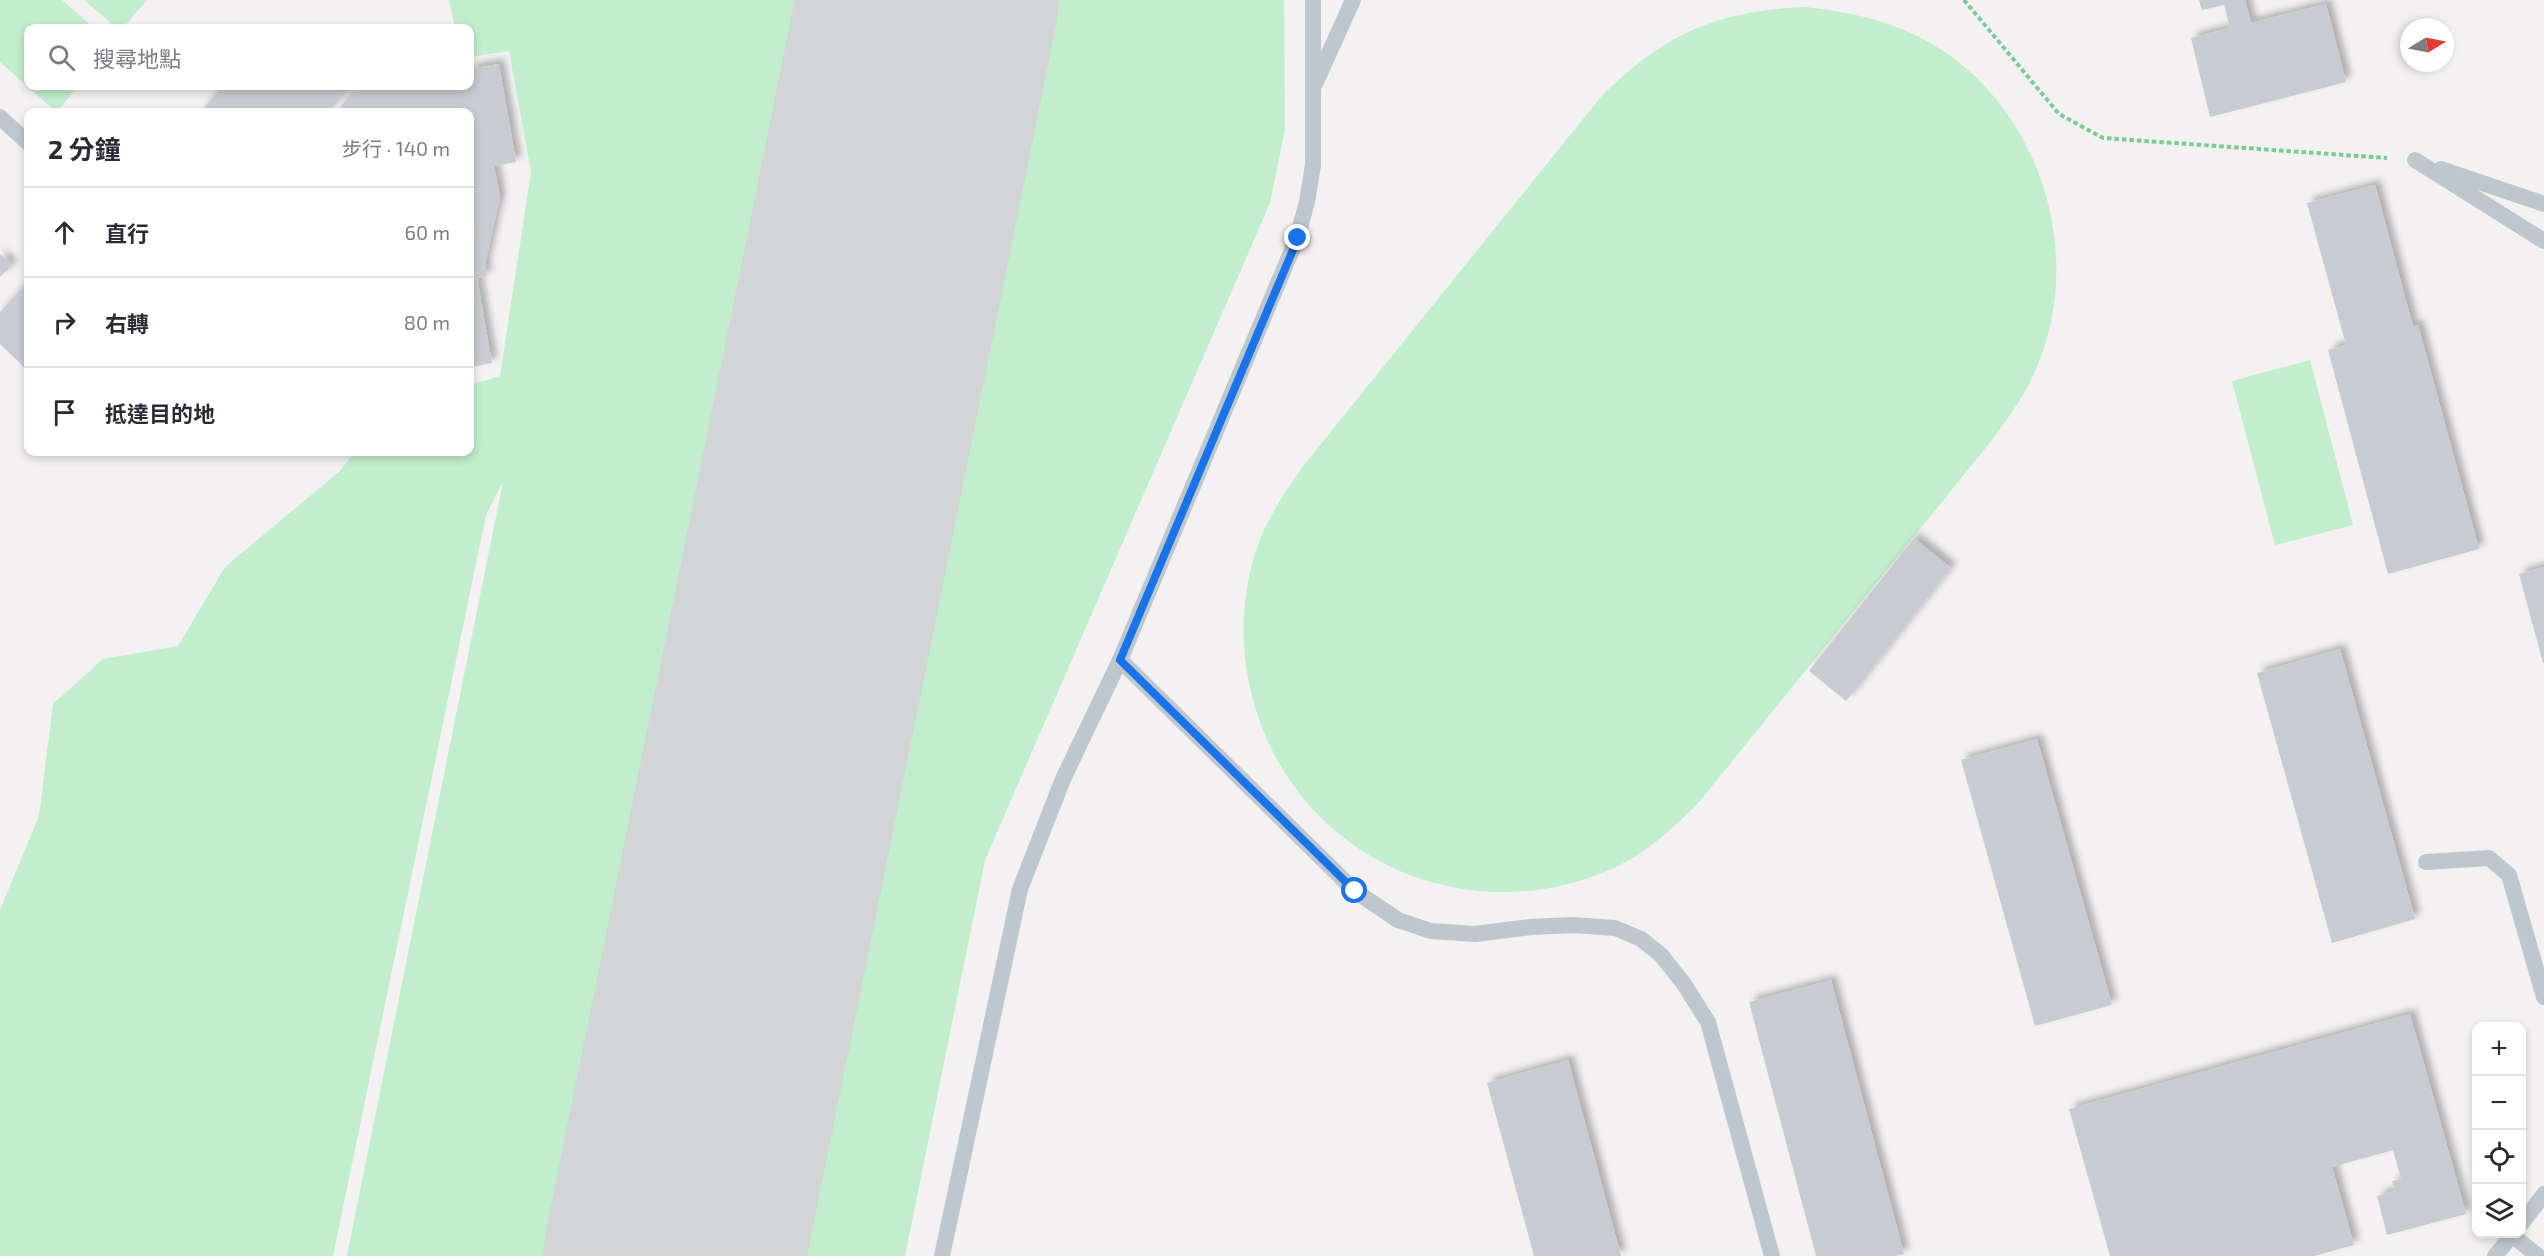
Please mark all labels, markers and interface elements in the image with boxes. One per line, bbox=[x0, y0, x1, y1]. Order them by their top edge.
north arrow bbox=[2400, 18, 2454, 72]
search box bbox=[24, 24, 474, 90]
icon: search bbox=[45, 41, 78, 74]
text: 搜尋地點 bbox=[93, 45, 181, 71]
text: 2 分鐘 bbox=[48, 133, 121, 164]
text: 步行 · 140 m bbox=[342, 136, 450, 160]
icon: ahead bbox=[48, 216, 81, 249]
text: 直行 bbox=[105, 220, 149, 246]
text: 60 m bbox=[405, 220, 450, 244]
route end bbox=[1284, 224, 1310, 250]
icon: right bbox=[48, 306, 81, 339]
text: 右轉 bbox=[105, 310, 149, 336]
text: 80 m bbox=[404, 310, 450, 334]
icon: arrive bbox=[48, 396, 81, 429]
text: 抵達目的地 bbox=[105, 400, 215, 426]
route start bbox=[1341, 877, 1367, 903]
map controls bbox=[2472, 1022, 2526, 1238]
button: + bbox=[2472, 1022, 2526, 1076]
button: − bbox=[2472, 1076, 2526, 1130]
button: locate bbox=[2472, 1130, 2526, 1184]
button: layers bbox=[2472, 1184, 2526, 1238]

